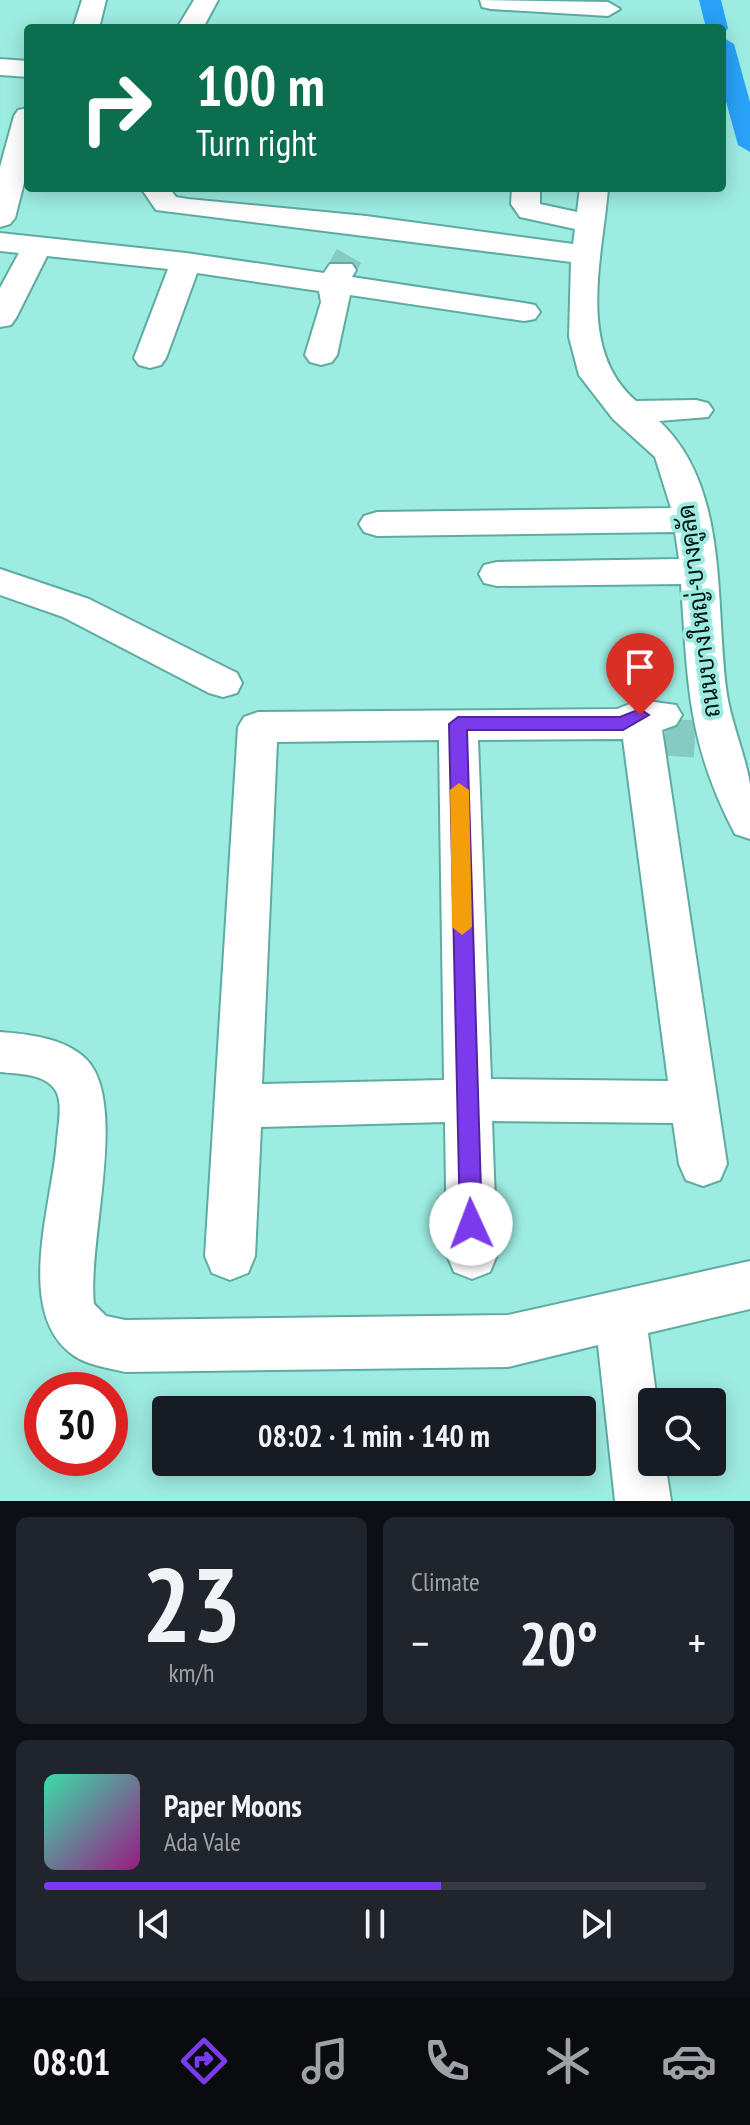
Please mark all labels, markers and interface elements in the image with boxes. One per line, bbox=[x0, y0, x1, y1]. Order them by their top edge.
text: 100 m bbox=[196, 49, 325, 121]
icon: right bbox=[64, 56, 168, 160]
text: Turn right bbox=[196, 119, 317, 166]
street label: ถนนบางใหญ่-บางคูลัด bbox=[670, 503, 729, 719]
pin bbox=[606, 633, 674, 715]
icon: arrive bbox=[618, 645, 662, 689]
position arrow bbox=[429, 1182, 513, 1266]
speed limit sign: 30 bbox=[24, 1372, 128, 1476]
map controls bbox=[638, 1388, 726, 1476]
button: search bbox=[638, 1388, 726, 1476]
text: 08:02 · 1 min · 140 m bbox=[258, 1416, 490, 1455]
text: 23 bbox=[142, 1536, 241, 1671]
text: Climate bbox=[411, 1565, 480, 1598]
text: 20° bbox=[519, 1604, 598, 1682]
text: − bbox=[411, 1614, 429, 1671]
text: + bbox=[688, 1614, 706, 1671]
text: km/h bbox=[168, 1656, 215, 1689]
text: Paper Moons bbox=[164, 1786, 302, 1825]
text: Ada Vale bbox=[164, 1825, 241, 1858]
icon: previous bbox=[132, 1902, 176, 1946]
icon: pause bbox=[353, 1902, 397, 1946]
icon: next bbox=[574, 1902, 618, 1946]
icon: directions bbox=[176, 2033, 232, 2089]
icon: music bbox=[297, 2033, 353, 2089]
icon: phone bbox=[419, 2033, 475, 2089]
icon: climate bbox=[540, 2033, 596, 2089]
icon: car bbox=[661, 2033, 717, 2089]
text: 08:01 bbox=[33, 2038, 111, 2085]

